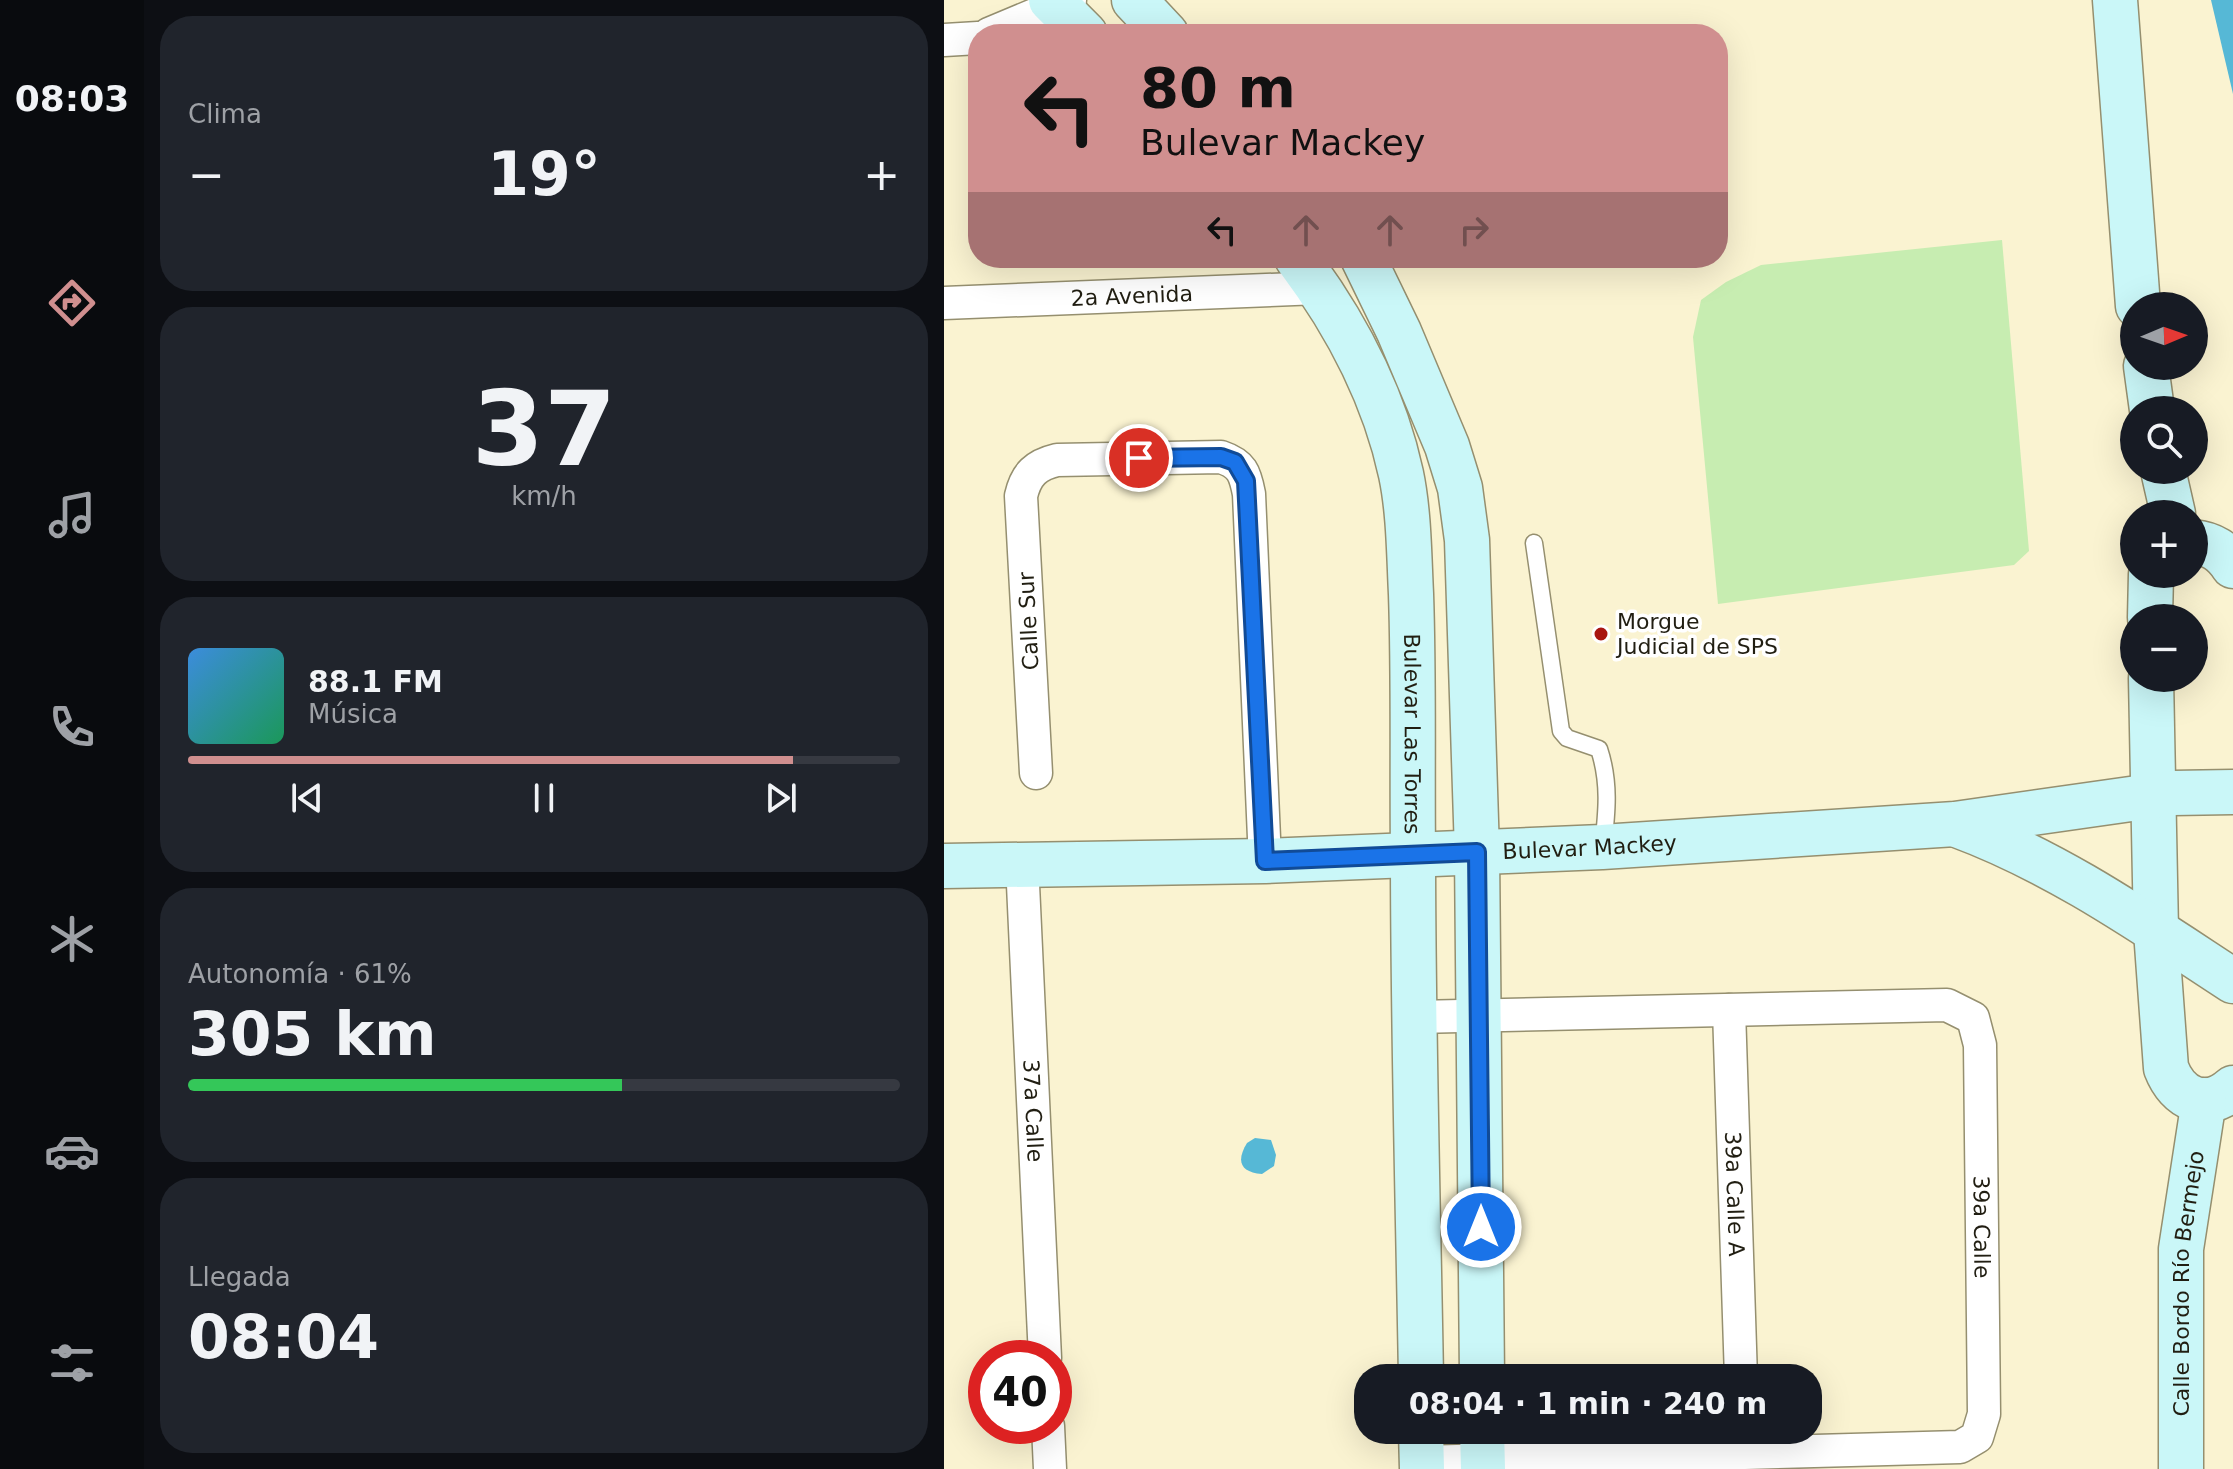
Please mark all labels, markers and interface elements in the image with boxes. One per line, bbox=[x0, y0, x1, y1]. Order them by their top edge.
text: 80 m bbox=[1140, 55, 1296, 120]
icon: left bbox=[1008, 56, 1112, 160]
text: 08:03 bbox=[15, 78, 129, 119]
text: Clima bbox=[188, 99, 262, 129]
text: Bulevar Mackey bbox=[1140, 122, 1425, 163]
text: 19° bbox=[487, 139, 601, 209]
text: − bbox=[188, 149, 225, 200]
text: + bbox=[863, 149, 900, 200]
icon: left bbox=[1200, 208, 1244, 252]
icon: ahead bbox=[1284, 208, 1328, 252]
icon: ahead bbox=[1368, 208, 1412, 252]
icon: right bbox=[1452, 208, 1496, 252]
icon: directions bbox=[44, 275, 100, 331]
street label: 2a Avenida bbox=[1070, 281, 1194, 311]
north arrow bbox=[2120, 292, 2208, 380]
map controls bbox=[2120, 292, 2208, 692]
text: 37 bbox=[472, 368, 616, 490]
button: search bbox=[2120, 396, 2208, 484]
pin bbox=[1105, 424, 1173, 492]
icon: arrive bbox=[1117, 436, 1161, 480]
text: km/h bbox=[511, 481, 577, 511]
icon: music bbox=[44, 487, 100, 543]
button: + bbox=[2120, 500, 2208, 588]
street label: Calle Sur bbox=[1013, 570, 1044, 671]
button: − bbox=[2120, 604, 2208, 692]
place label: Morgue Judicial de SPS bbox=[1615, 609, 1778, 659]
marker: Morgue Judicial de SPS bbox=[1592, 625, 1610, 643]
street label: Bulevar Las Torres bbox=[1399, 633, 1425, 834]
text: 88.1 FM bbox=[308, 664, 443, 699]
icon: phone bbox=[44, 699, 100, 755]
text: Música bbox=[308, 699, 398, 729]
icon: previous bbox=[285, 776, 329, 820]
icon: pause bbox=[522, 776, 566, 820]
icon: next bbox=[759, 776, 803, 820]
street label: Bulevar Mackey bbox=[1502, 830, 1678, 864]
icon: climate bbox=[44, 911, 100, 967]
text: Autonomía · 61% bbox=[188, 959, 412, 989]
text: 305 km bbox=[188, 999, 437, 1069]
street label: 37a Calle bbox=[1018, 1059, 1048, 1163]
icon: car bbox=[44, 1123, 100, 1179]
street label: 39a Calle A bbox=[1720, 1131, 1749, 1257]
street label: Calle Bordo Río Bermejo bbox=[2169, 1149, 2209, 1417]
street label: 39a Calle bbox=[1968, 1175, 1995, 1279]
position arrow bbox=[1439, 1185, 1523, 1269]
text: Llegada bbox=[188, 1262, 291, 1292]
text: 08:04 bbox=[188, 1302, 379, 1372]
icon: filters bbox=[44, 1335, 100, 1391]
speed limit sign: 40 bbox=[968, 1340, 1072, 1444]
text: 08:04 · 1 min · 240 m bbox=[1409, 1386, 1767, 1421]

